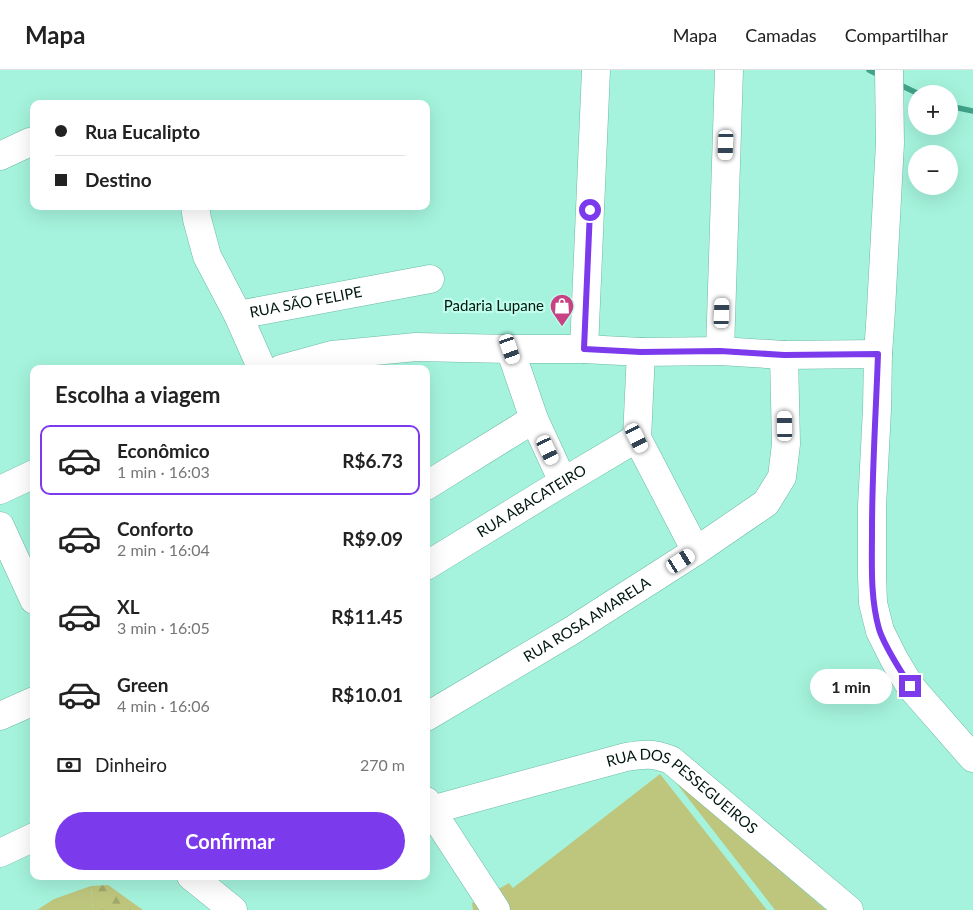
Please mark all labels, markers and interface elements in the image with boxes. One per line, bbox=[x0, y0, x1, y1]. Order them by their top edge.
text: Mapa bbox=[25, 20, 85, 49]
text: Mapa bbox=[673, 24, 717, 46]
text: Camadas bbox=[745, 24, 817, 46]
text: Compartilhar bbox=[845, 24, 948, 46]
map controls bbox=[908, 85, 958, 195]
button: + bbox=[908, 85, 958, 135]
text: Rua Eucalipto bbox=[85, 120, 200, 143]
car bbox=[717, 130, 734, 160]
button: − bbox=[908, 145, 958, 195]
text: Destino bbox=[85, 168, 152, 191]
route start bbox=[579, 199, 601, 221]
street label: RUA SÃO FELIPE bbox=[248, 282, 363, 321]
shop icon: Padaria Lupane bbox=[549, 293, 575, 327]
place label: Padaria Lupane bbox=[444, 296, 544, 314]
car bbox=[713, 298, 730, 328]
car bbox=[498, 332, 521, 366]
text: Escolha a viagem bbox=[55, 381, 221, 408]
car bbox=[777, 411, 792, 441]
car bbox=[623, 421, 650, 455]
car bbox=[534, 433, 561, 467]
icon: car bbox=[57, 438, 102, 483]
text: Econômico bbox=[117, 439, 210, 462]
text: R$6.73 bbox=[342, 449, 403, 472]
street label: RUA ABACATEIRO bbox=[473, 460, 589, 541]
text: 1 min · 16:03 bbox=[117, 462, 210, 481]
icon: car bbox=[57, 516, 102, 561]
text: Conforto bbox=[117, 517, 193, 540]
text: R$9.09 bbox=[342, 527, 403, 550]
text: 2 min · 16:04 bbox=[117, 540, 210, 559]
car bbox=[664, 547, 697, 575]
street label: RUA ROSA AMARELA bbox=[520, 572, 654, 665]
icon: car bbox=[57, 594, 102, 639]
text: XL bbox=[117, 595, 140, 618]
text: R$11.45 bbox=[331, 605, 403, 628]
text: 3 min · 16:05 bbox=[117, 618, 210, 637]
callout: 1 min bbox=[810, 668, 892, 704]
icon: car bbox=[57, 672, 102, 717]
text: Green bbox=[117, 673, 168, 696]
route end bbox=[899, 675, 921, 697]
text: 1 min bbox=[831, 677, 871, 696]
text: R$10.01 bbox=[331, 683, 403, 706]
text: 4 min · 16:06 bbox=[117, 696, 210, 715]
street label: RUA DOS PESSEGUEIROS bbox=[604, 745, 762, 837]
icon: cash bbox=[55, 751, 83, 779]
text: Dinheiro bbox=[95, 753, 167, 776]
text: 270 m bbox=[360, 755, 405, 774]
button: Confirmar bbox=[55, 812, 405, 870]

